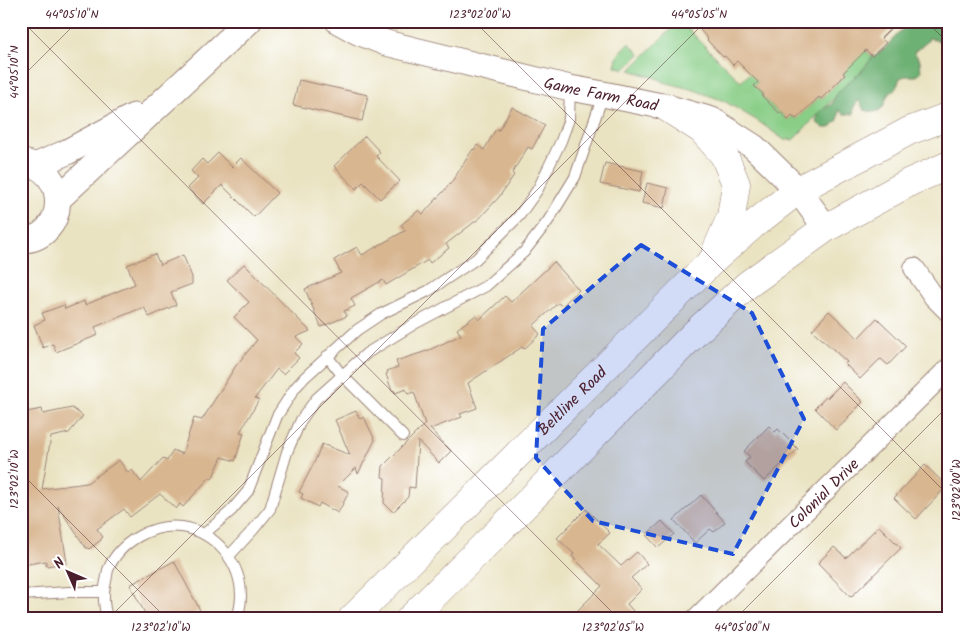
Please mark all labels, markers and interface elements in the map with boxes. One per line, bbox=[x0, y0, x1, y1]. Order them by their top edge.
text: 44°05'10"N bbox=[45, 5, 99, 24]
text: 123°02'00"W bbox=[449, 5, 511, 24]
text: 44°05'05"N bbox=[671, 5, 727, 24]
text: 44°05'10"N bbox=[5, 45, 24, 99]
street label: Game Farm Road bbox=[541, 71, 661, 119]
street label: Beltline Road bbox=[532, 360, 614, 442]
text: 123°02'10"W bbox=[5, 449, 24, 509]
street label: Colonial Drive bbox=[783, 453, 865, 535]
text: 123°02'00"W bbox=[947, 459, 966, 521]
north arrow bbox=[42, 548, 92, 598]
text: N bbox=[49, 552, 71, 574]
text: 123°02'10"W bbox=[131, 618, 191, 637]
text: 123°02'05"W bbox=[582, 618, 644, 637]
text: 44°05'00"N bbox=[714, 618, 770, 637]

